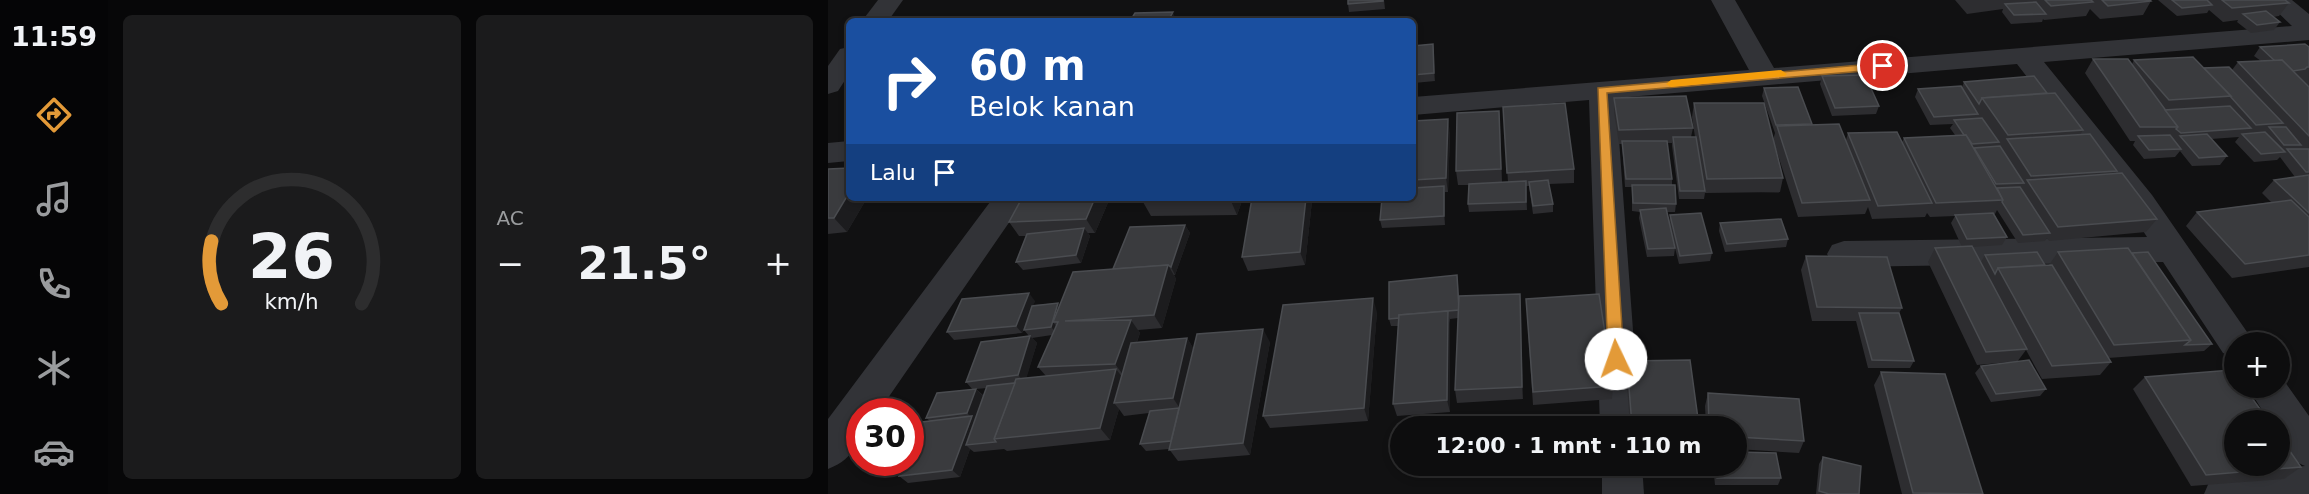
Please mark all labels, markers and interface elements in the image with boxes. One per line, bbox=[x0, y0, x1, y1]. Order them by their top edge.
text: 11:59 bbox=[11, 21, 97, 52]
pin bbox=[1857, 40, 1908, 91]
text: 60 m bbox=[969, 41, 1086, 90]
icon: right bbox=[870, 42, 948, 120]
icon: arrive bbox=[1866, 49, 1899, 82]
text: Belok kanan bbox=[969, 91, 1135, 122]
icon: directions bbox=[33, 94, 75, 136]
icon: arrive bbox=[928, 156, 961, 189]
text: Lalu bbox=[870, 160, 916, 185]
icon: music bbox=[33, 178, 75, 220]
text: AC bbox=[497, 206, 524, 230]
text: 26 bbox=[248, 220, 335, 293]
text: 21.5° bbox=[577, 237, 711, 290]
text: − bbox=[497, 244, 524, 283]
text: + bbox=[764, 244, 792, 283]
icon: phone bbox=[33, 263, 75, 305]
text: km/h bbox=[265, 289, 319, 314]
position arrow bbox=[1584, 327, 1648, 391]
map controls bbox=[2224, 332, 2290, 476]
button: + bbox=[2224, 332, 2290, 398]
icon: climate bbox=[33, 347, 75, 389]
speed limit sign: 30 bbox=[846, 398, 924, 476]
button: − bbox=[2224, 410, 2290, 476]
icon: car bbox=[33, 431, 75, 473]
text: 12:00 · 1 mnt · 110 m bbox=[1436, 433, 1701, 458]

